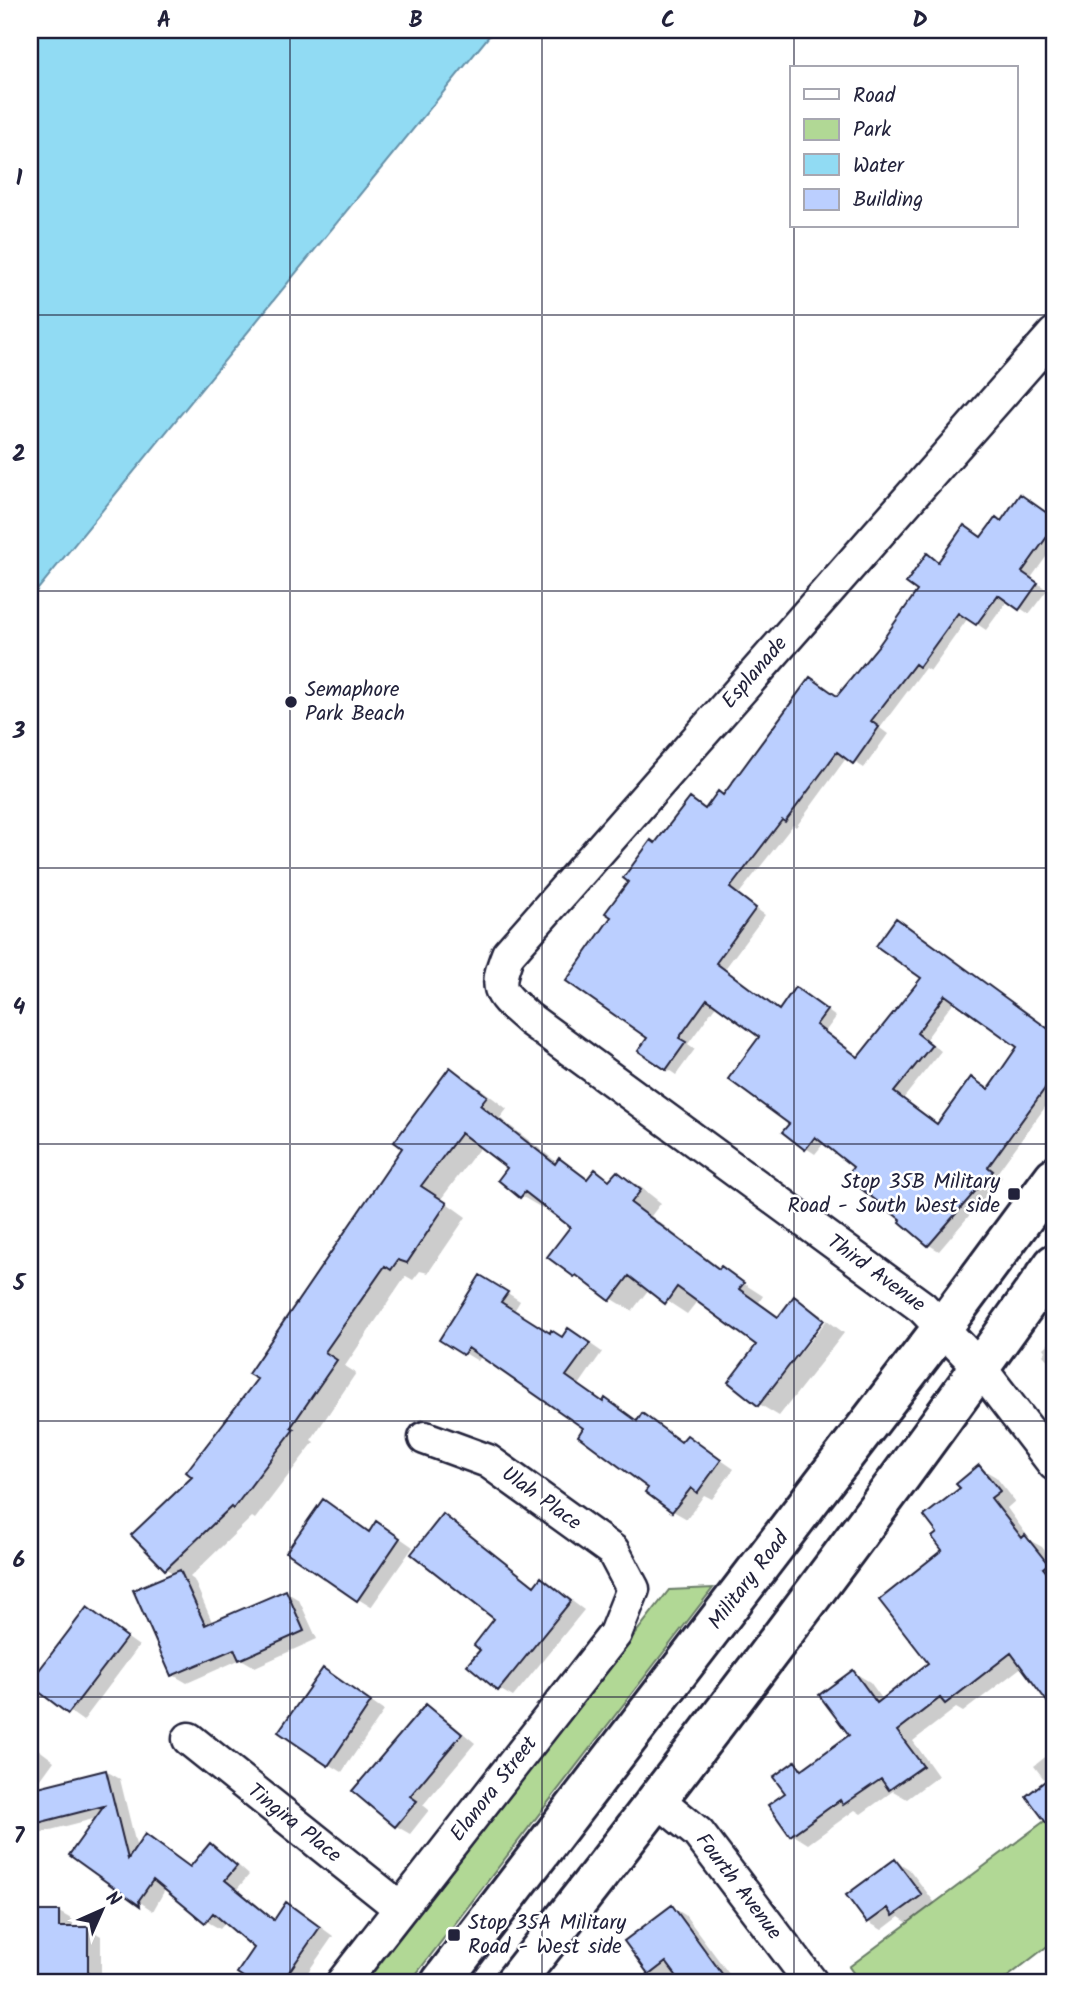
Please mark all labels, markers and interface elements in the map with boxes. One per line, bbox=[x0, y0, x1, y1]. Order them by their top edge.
text: A bbox=[157, 3, 171, 39]
text: B bbox=[409, 3, 423, 39]
text: C bbox=[661, 3, 675, 39]
text: D bbox=[912, 3, 928, 39]
legend bbox=[790, 66, 1018, 228]
text: Road bbox=[853, 80, 896, 113]
text: Park bbox=[853, 114, 891, 147]
text: Water bbox=[853, 150, 905, 183]
text: 1 bbox=[16, 161, 23, 197]
text: Building bbox=[853, 184, 923, 217]
text: 2 bbox=[12, 437, 26, 473]
street label: Esplanade bbox=[714, 629, 796, 717]
place label: Semaphore Park Beach bbox=[305, 674, 405, 731]
marker: Semaphore Park Beach bbox=[283, 694, 299, 710]
text: 3 bbox=[12, 714, 26, 750]
text: 4 bbox=[13, 990, 26, 1026]
place label: Stop 35B Military Road - South West side bbox=[788, 1166, 1001, 1223]
marker: Stop 35B Military Road - South West side bbox=[1006, 1186, 1022, 1202]
street label: Third Avenue bbox=[820, 1226, 933, 1321]
text: 5 bbox=[12, 1266, 27, 1302]
street label: Ulah Place bbox=[494, 1458, 589, 1540]
street label: Military Road bbox=[700, 1523, 798, 1637]
text: 6 bbox=[13, 1543, 25, 1579]
street label: Elanora Street bbox=[442, 1728, 546, 1849]
street label: Tingira Place bbox=[240, 1775, 349, 1872]
text: 7 bbox=[14, 1819, 26, 1855]
street label: Fourth Avenue bbox=[687, 1826, 791, 1948]
north arrow bbox=[66, 1876, 136, 1946]
text: N bbox=[98, 1885, 127, 1914]
place label: Stop 35A Military Road - West side bbox=[468, 1907, 626, 1964]
marker: Stop 35A Military Road - West side bbox=[446, 1927, 462, 1943]

